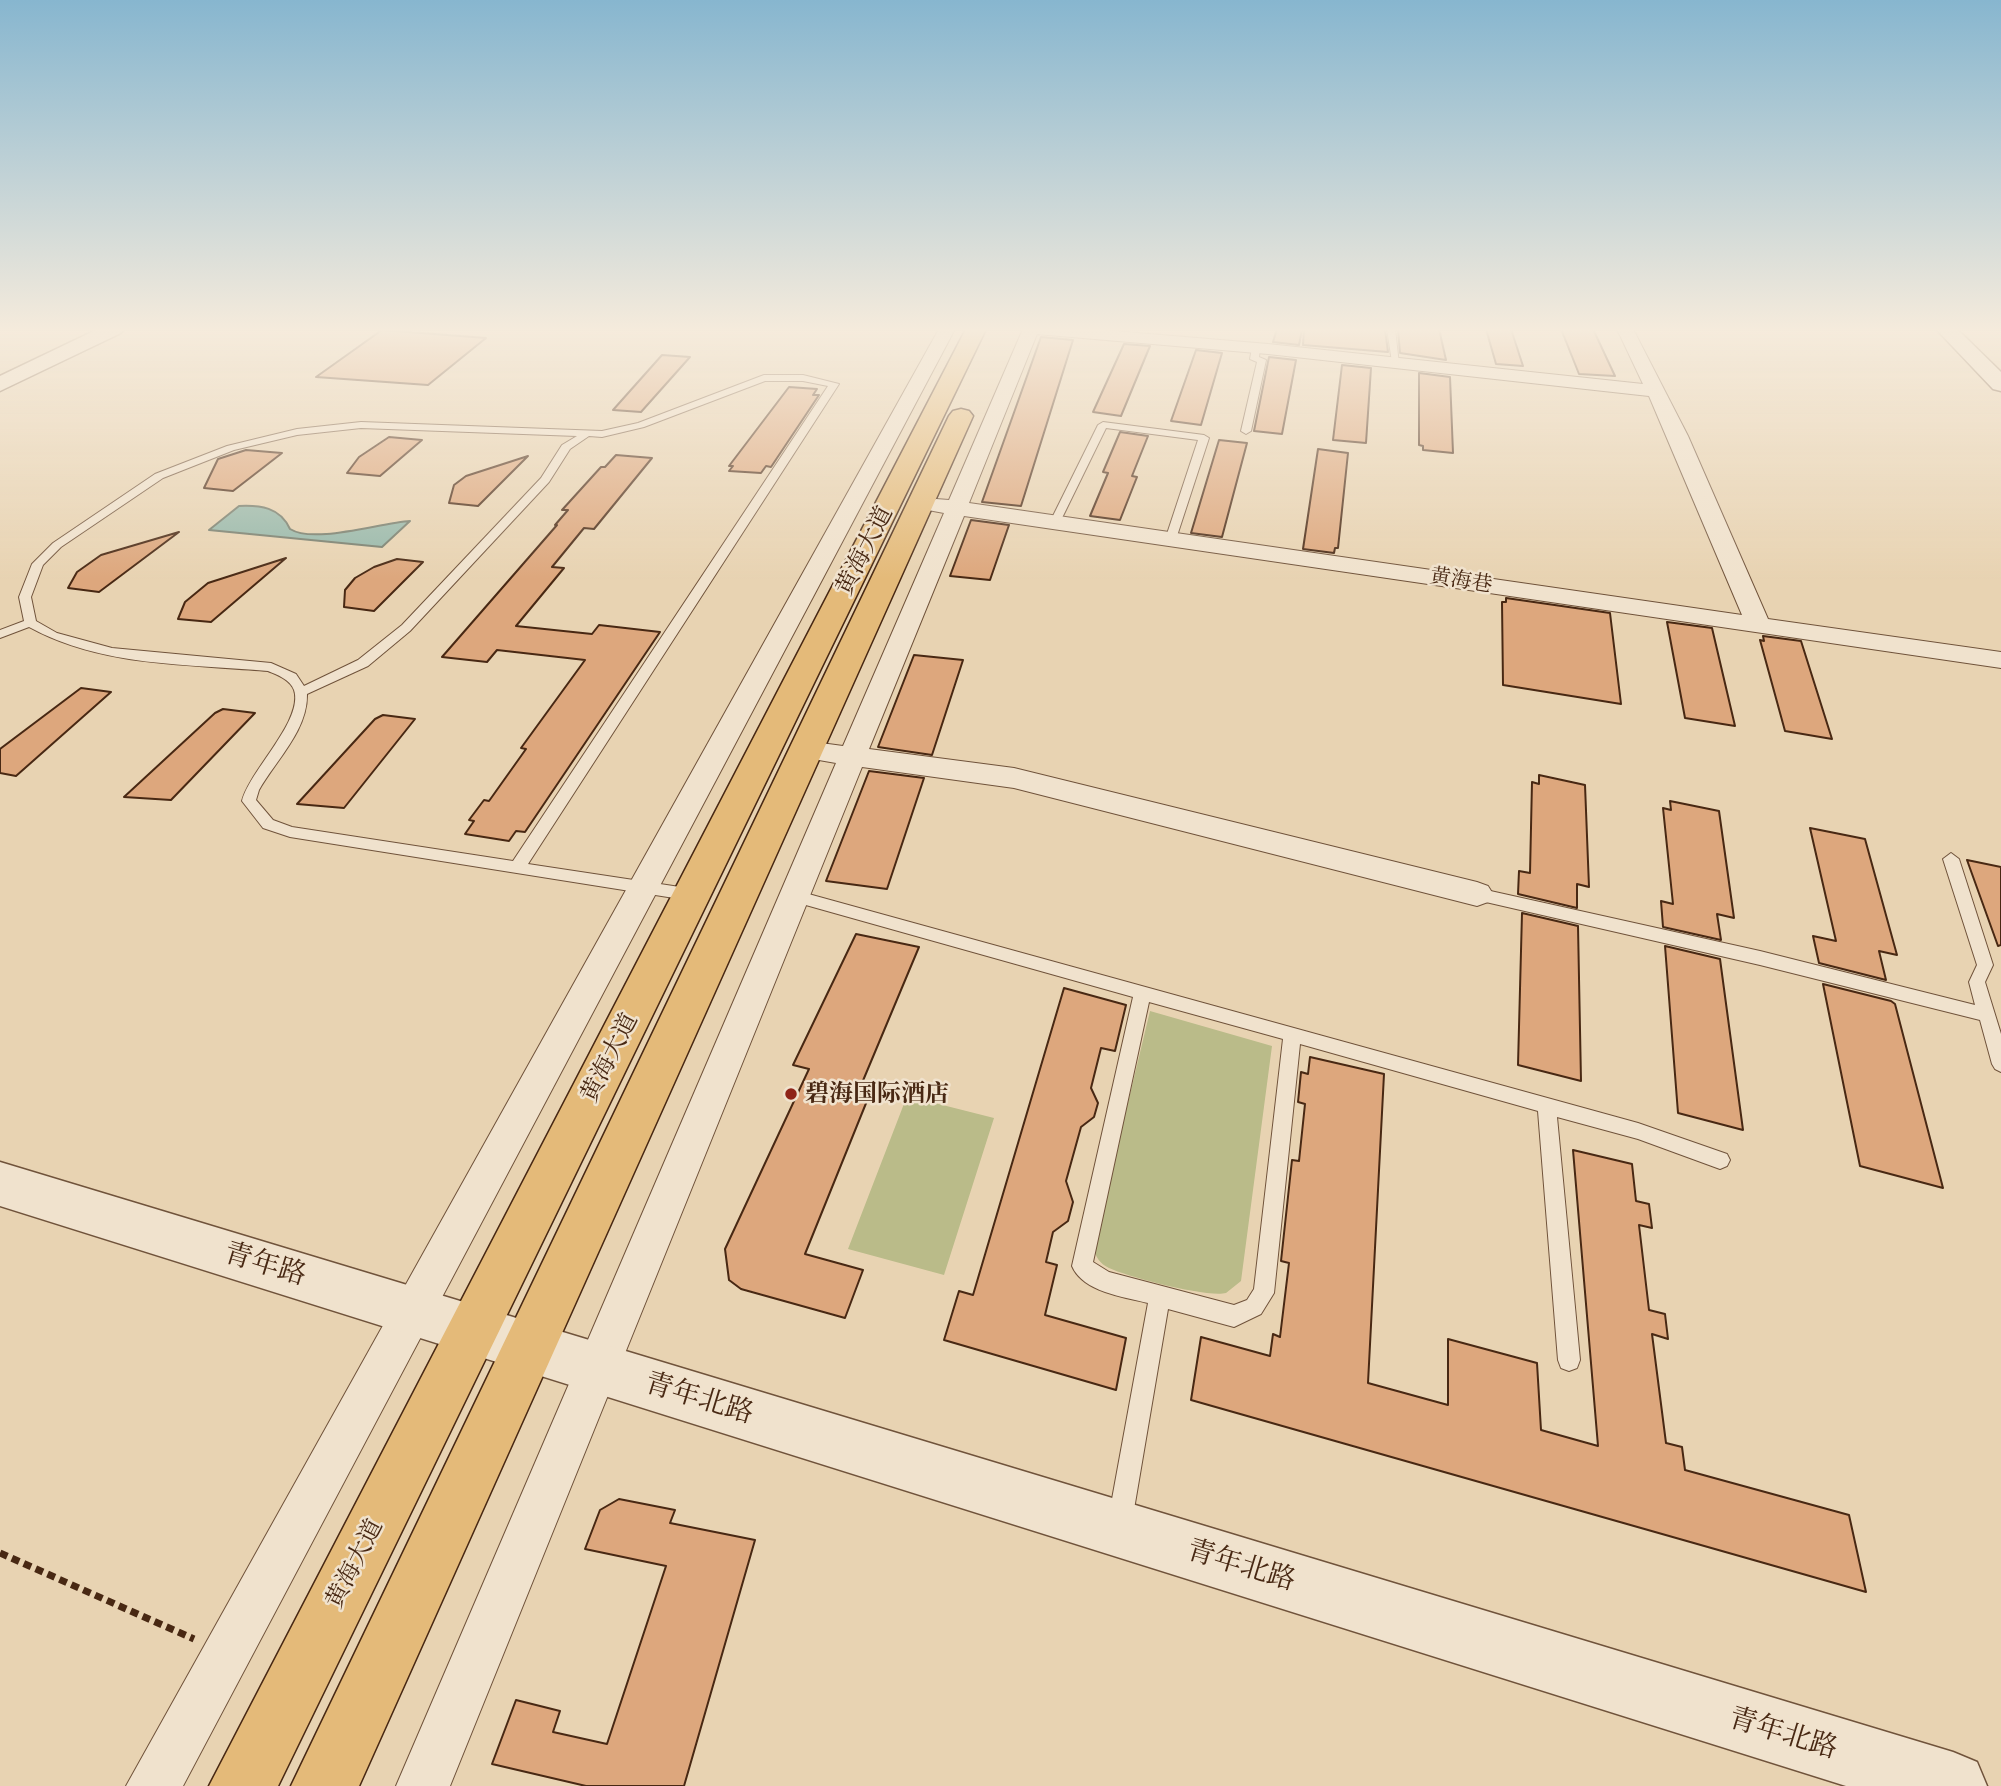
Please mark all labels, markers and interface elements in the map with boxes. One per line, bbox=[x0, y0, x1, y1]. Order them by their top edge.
street label: 黄海大道 bbox=[830, 502, 900, 600]
street label: 黄海巷 bbox=[1428, 564, 1494, 598]
street label: 黄海大道 bbox=[575, 1009, 645, 1107]
place label: 碧海国际酒店 bbox=[805, 1080, 949, 1108]
marker: 碧海国际酒店 bbox=[783, 1086, 799, 1102]
street label: 青年路 bbox=[220, 1237, 310, 1293]
street label: 青年北路 bbox=[641, 1367, 757, 1431]
street label: 黄海大道 bbox=[320, 1515, 390, 1613]
street label: 青年北路 bbox=[1183, 1534, 1299, 1598]
street label: 青年北路 bbox=[1725, 1702, 1841, 1766]

